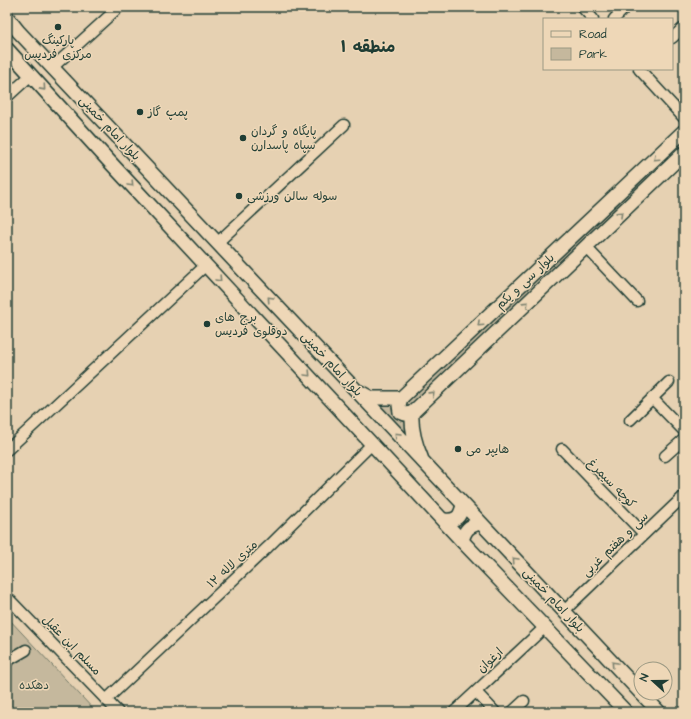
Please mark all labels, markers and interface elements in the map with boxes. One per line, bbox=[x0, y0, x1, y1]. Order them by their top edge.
legend bbox=[543, 18, 673, 70]
marker: پارکینگ مرکزی فردیس bbox=[53, 22, 63, 32]
text: Road bbox=[579, 26, 607, 43]
place label: پارکینگ مرکزی فردیس bbox=[24, 32, 92, 63]
district label: منطقه ۱ bbox=[341, 36, 395, 58]
text: Park bbox=[579, 46, 607, 63]
one-way arrow bbox=[38, 83, 45, 91]
street label: بلوار امام خمینی bbox=[75, 92, 144, 165]
place label: پمپ گاز bbox=[147, 104, 188, 121]
marker: پمپ گاز bbox=[135, 107, 145, 117]
place label: پایگاه و گردان سپاه پاسدارن bbox=[251, 123, 316, 154]
marker: پایگاه و گردان سپاه پاسدارن bbox=[238, 133, 248, 143]
one-way arrow bbox=[653, 153, 661, 160]
one-way arrow bbox=[126, 179, 133, 187]
place label: سوله سالن ورزشی bbox=[247, 188, 337, 205]
marker: سوله سالن ورزشی bbox=[234, 191, 244, 201]
one-way arrow bbox=[615, 211, 623, 219]
street label: بلوار سی و یکم bbox=[492, 250, 558, 313]
one-way arrow bbox=[214, 274, 222, 282]
one-way arrow bbox=[267, 296, 275, 304]
one-way arrow bbox=[521, 301, 529, 309]
place label: برج های دوقلوی فردیس bbox=[215, 309, 288, 340]
marker: برج های دوقلوی فردیس bbox=[202, 319, 212, 329]
one-way arrow bbox=[477, 319, 485, 327]
street label: بلوار امام خمینی bbox=[297, 328, 366, 401]
one-way arrow bbox=[303, 369, 311, 377]
one-way arrow bbox=[427, 391, 435, 399]
one-way arrow bbox=[394, 432, 402, 440]
place label: هایپر می bbox=[466, 441, 509, 458]
marker: هایپر می bbox=[453, 444, 463, 454]
street label: کوچه سیمرغ bbox=[583, 455, 640, 512]
street label: سی و هفتم غربی bbox=[578, 508, 652, 581]
street label: ۱۲ متری لاله bbox=[203, 536, 261, 592]
one-way arrow bbox=[513, 557, 520, 565]
street label: بلوار امام خمینی bbox=[519, 564, 588, 637]
street label: مسلم ابن عقیل bbox=[38, 611, 105, 679]
street label: ارغوان bbox=[474, 644, 507, 677]
one-way arrow bbox=[611, 661, 619, 669]
north arrow bbox=[633, 661, 673, 701]
text: N bbox=[636, 672, 652, 684]
park label: دهکده bbox=[19, 677, 49, 694]

